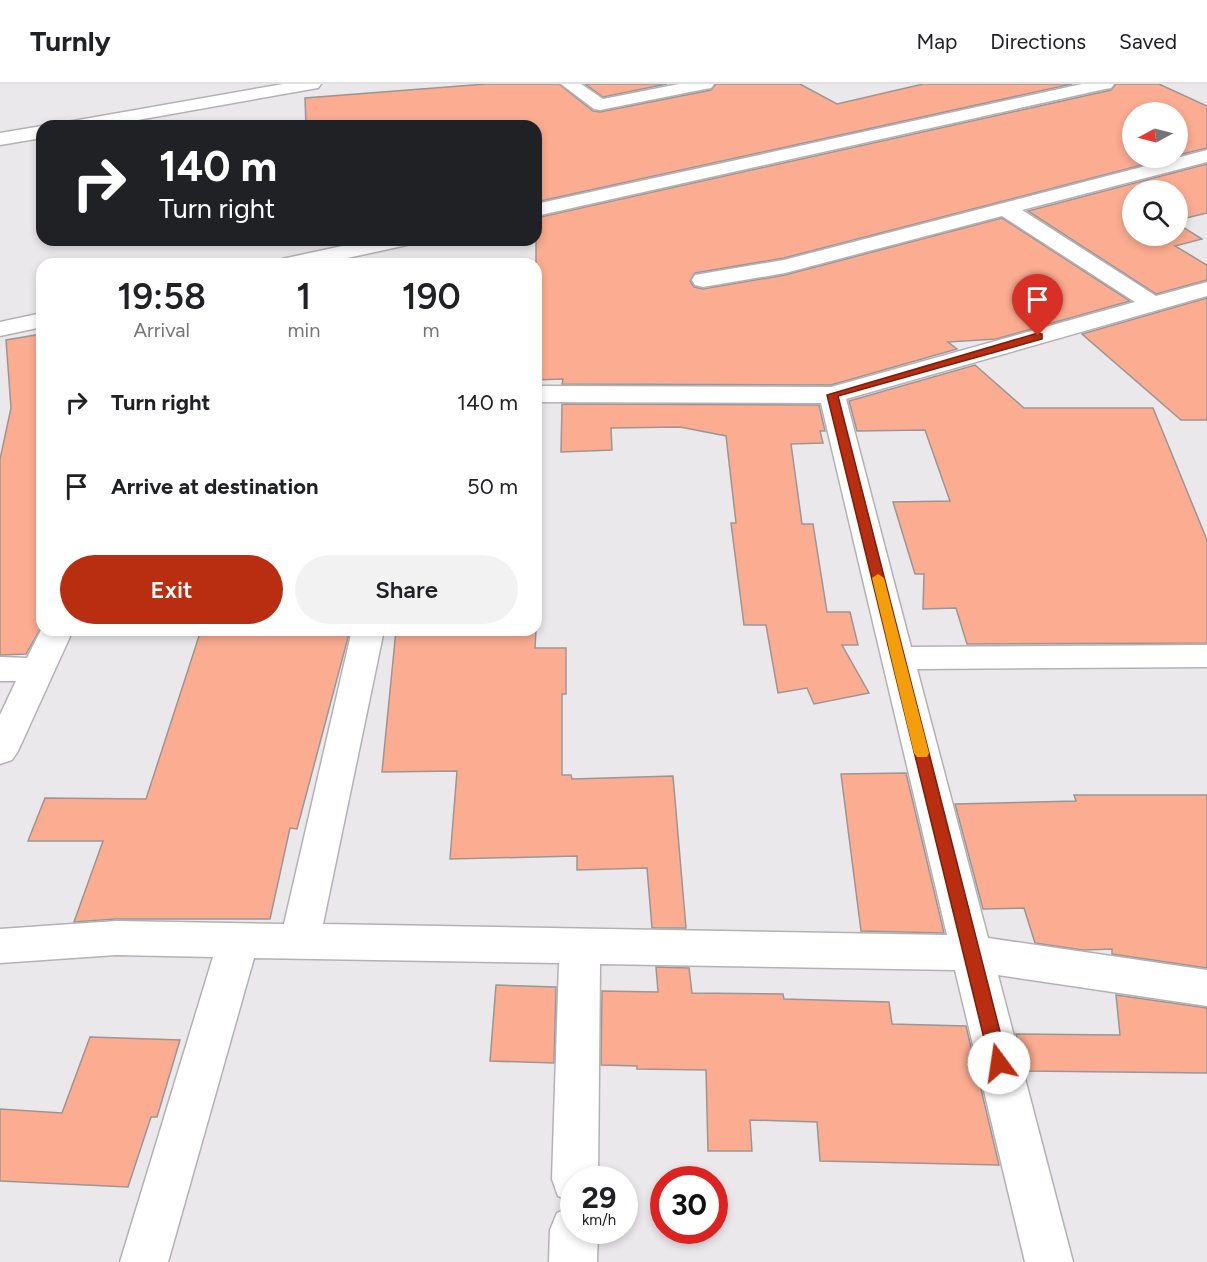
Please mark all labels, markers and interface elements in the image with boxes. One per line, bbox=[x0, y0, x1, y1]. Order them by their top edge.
text: Turnly bbox=[30, 24, 111, 58]
text: Map bbox=[916, 29, 957, 54]
text: Directions bbox=[990, 29, 1086, 54]
text: Saved bbox=[1119, 29, 1177, 54]
north arrow bbox=[1122, 102, 1188, 168]
map controls bbox=[1122, 102, 1188, 246]
text: 140 m bbox=[159, 141, 277, 192]
icon: right bbox=[60, 144, 138, 222]
button: search bbox=[1122, 180, 1188, 246]
text: Turn right bbox=[159, 192, 275, 225]
pin bbox=[1012, 274, 1063, 336]
text: 19:58 bbox=[117, 275, 206, 318]
text: 1 bbox=[296, 275, 311, 318]
text: 190 bbox=[402, 275, 461, 318]
icon: arrive bbox=[1021, 283, 1054, 316]
text: Arrival bbox=[134, 318, 190, 342]
text: min bbox=[287, 318, 320, 342]
text: m bbox=[423, 318, 440, 342]
icon: right bbox=[60, 386, 93, 419]
text: Turn right bbox=[111, 389, 210, 416]
text: 140 m bbox=[457, 389, 518, 416]
icon: arrive bbox=[60, 470, 93, 503]
text: Arrive at destination bbox=[111, 473, 319, 500]
text: 50 m bbox=[467, 473, 518, 500]
button: Exit bbox=[60, 555, 283, 624]
button: Share bbox=[295, 555, 518, 624]
position arrow bbox=[967, 1031, 1031, 1095]
speed limit sign: 30 bbox=[650, 1166, 728, 1244]
text: 29 bbox=[582, 1179, 616, 1216]
text: km/h bbox=[582, 1211, 616, 1229]

